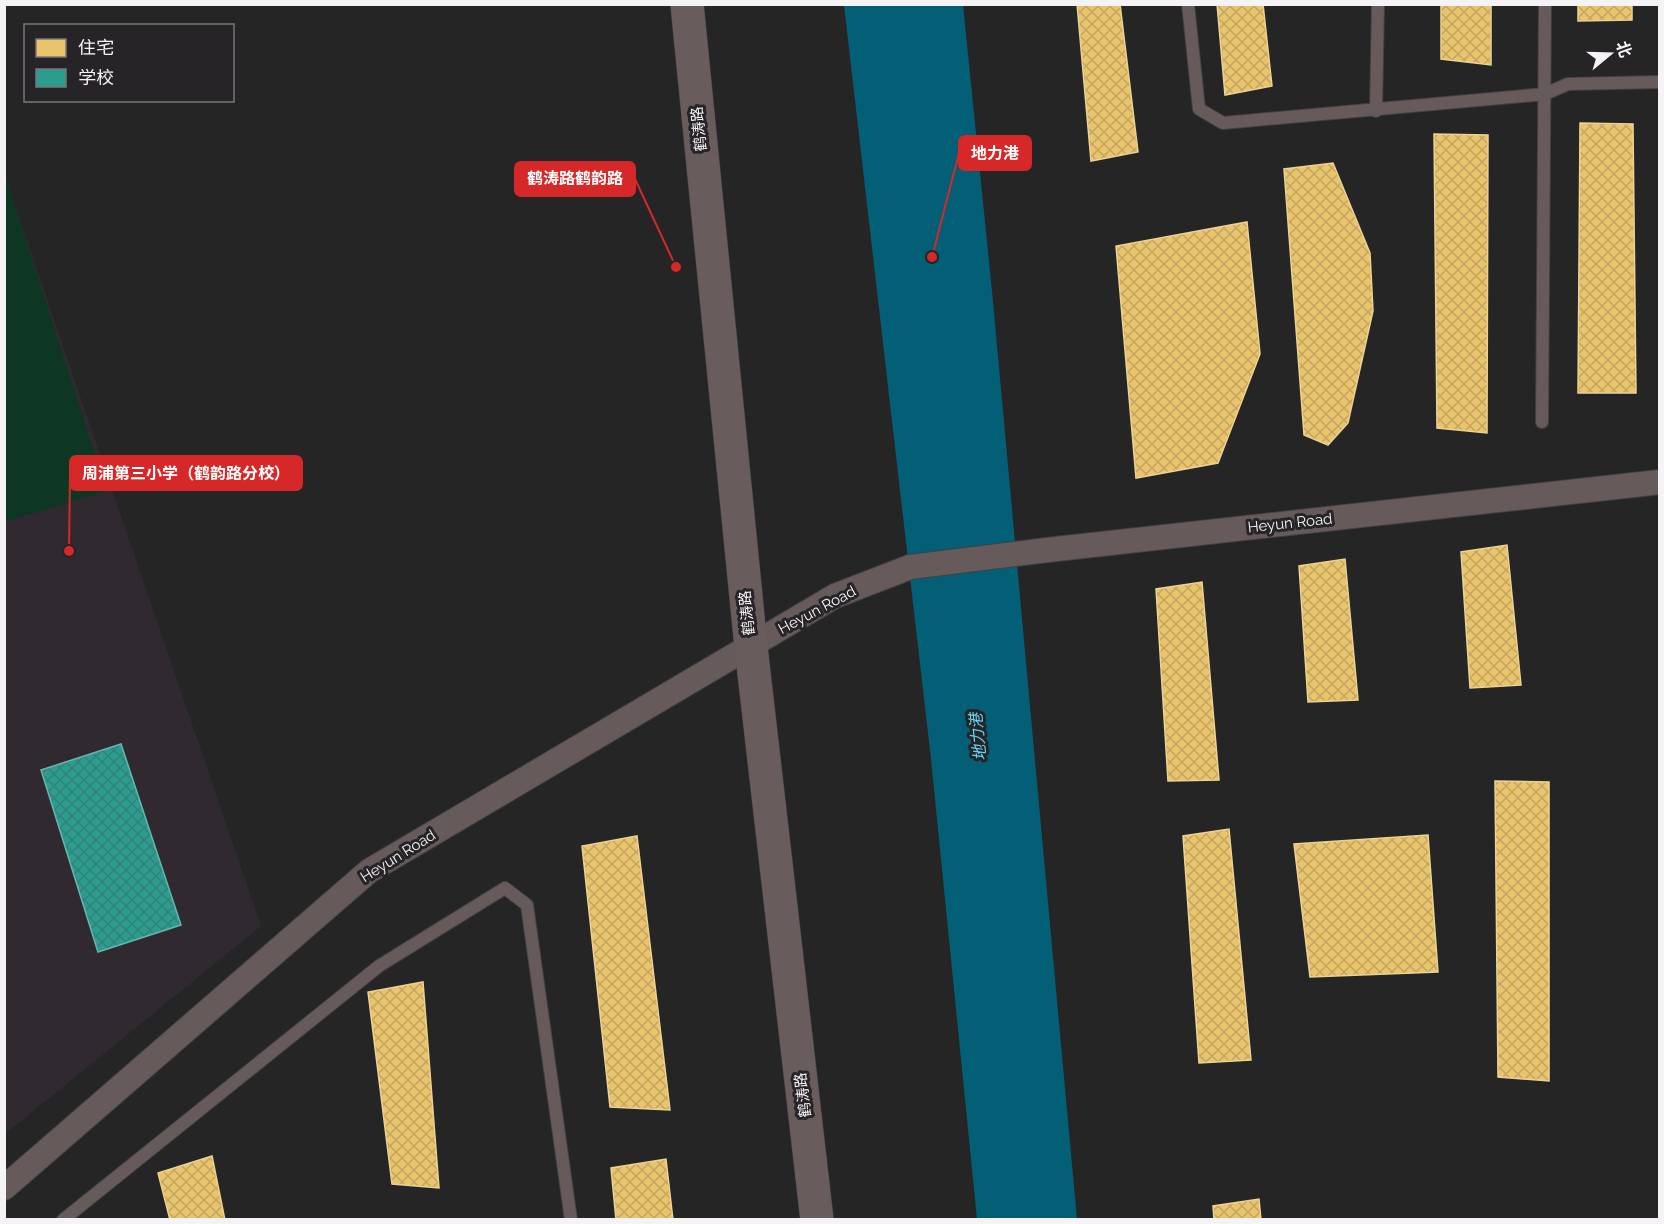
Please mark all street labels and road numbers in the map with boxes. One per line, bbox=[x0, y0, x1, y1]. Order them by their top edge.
street label: 鹤涛路 bbox=[688, 106, 710, 152]
street label: Heyun Road bbox=[1247, 510, 1333, 536]
street label: Heyun Road bbox=[775, 582, 859, 638]
street label: 鹤涛路 bbox=[736, 590, 758, 636]
street label: Heyun Road bbox=[357, 826, 439, 886]
street label: 鹤涛路 bbox=[791, 1072, 815, 1118]

